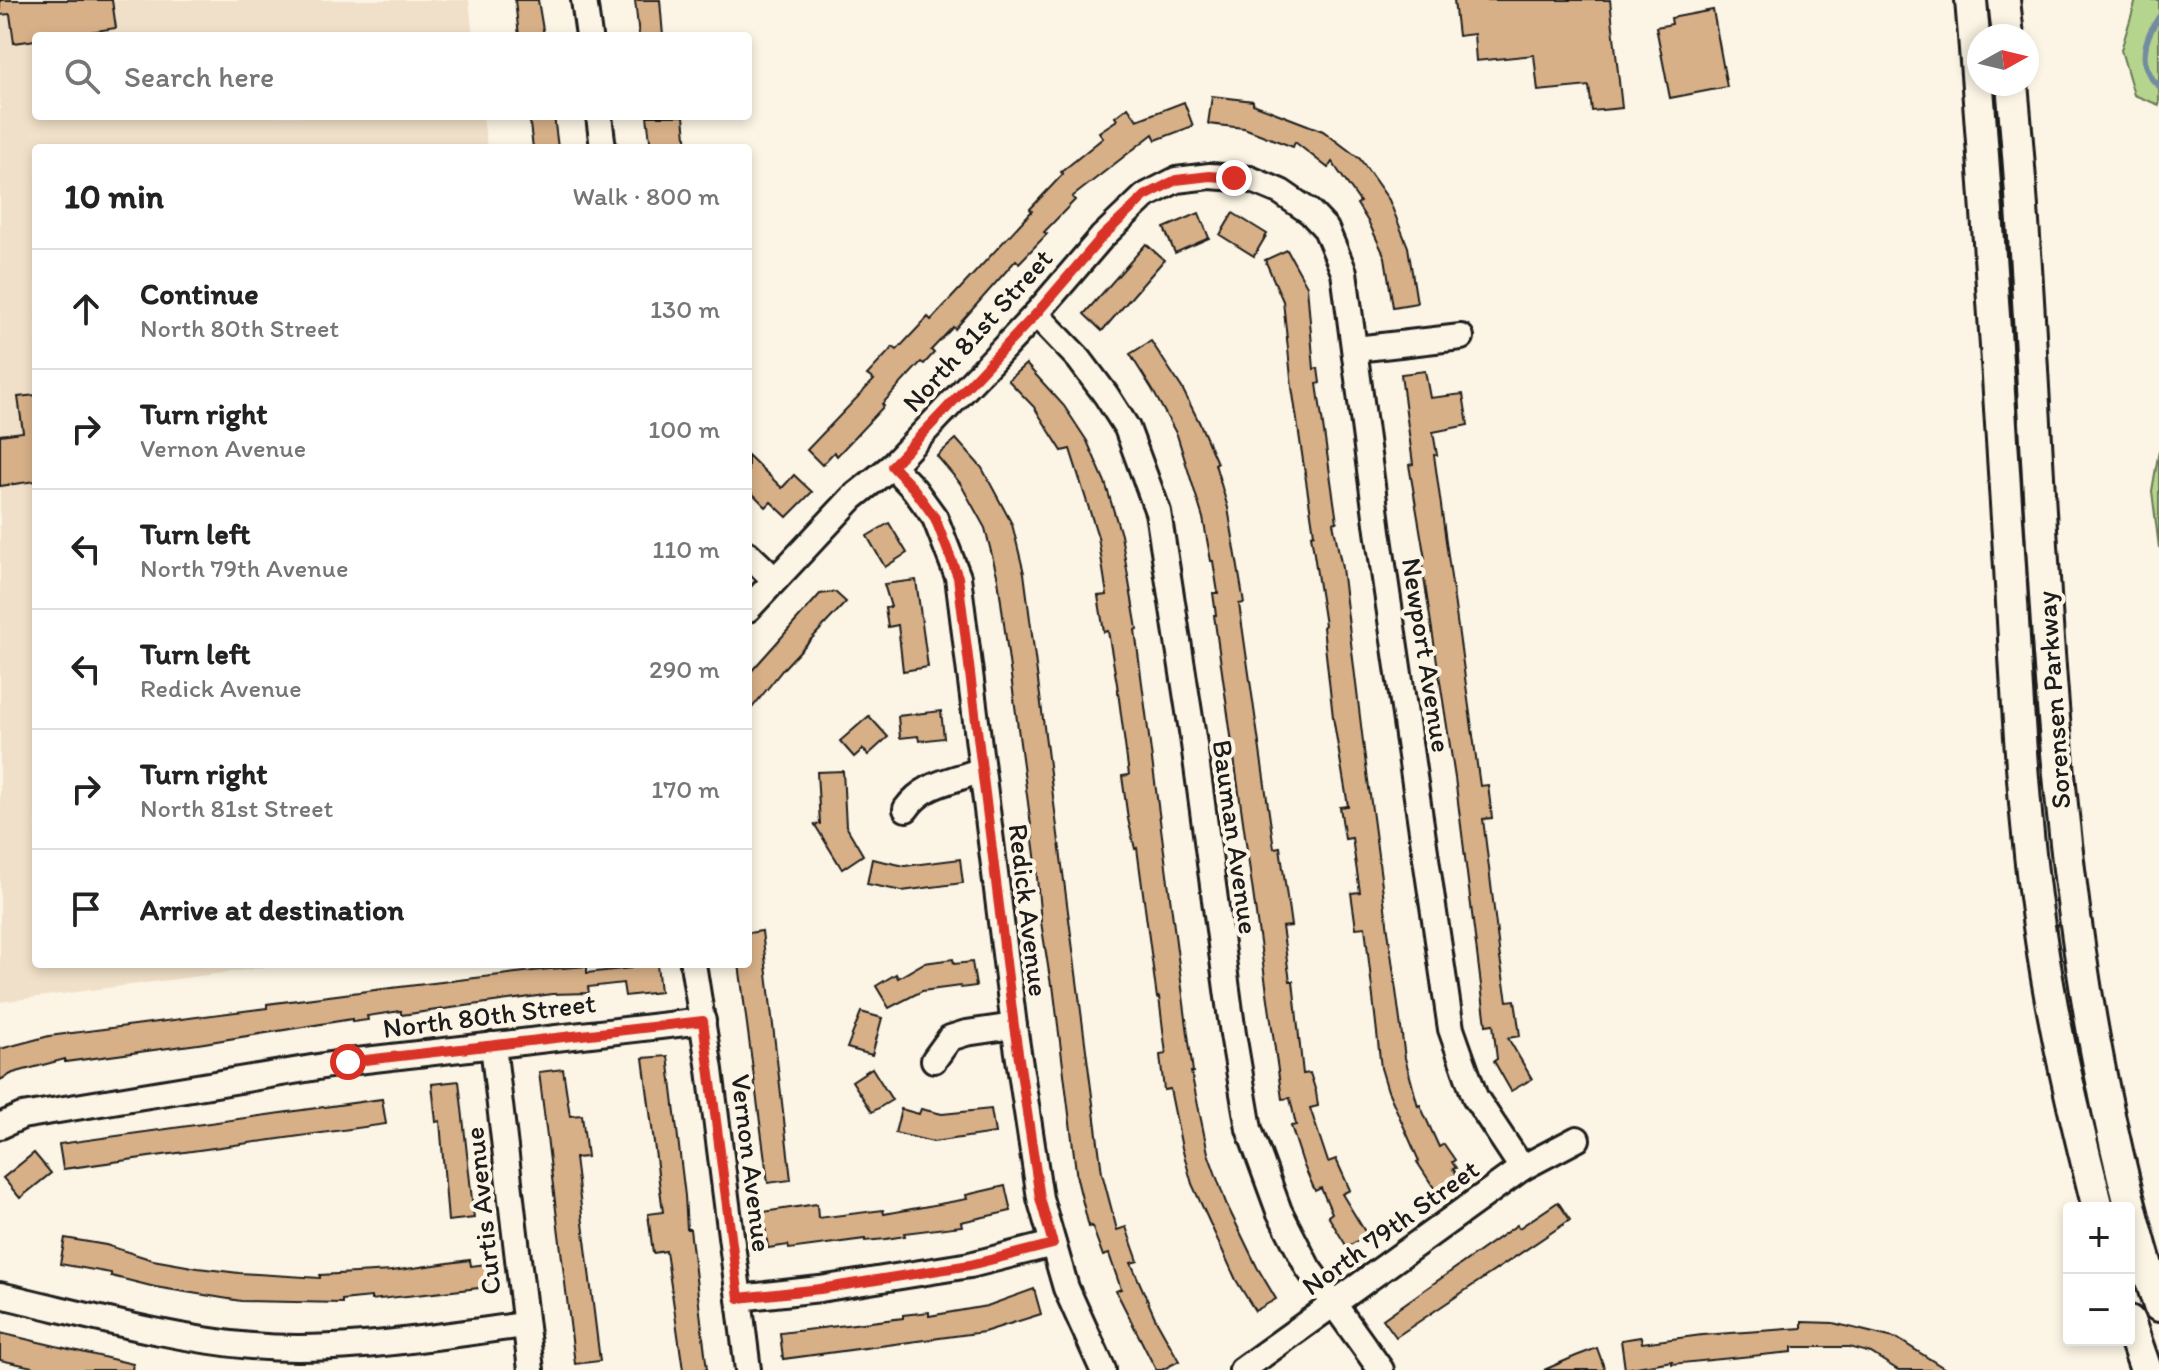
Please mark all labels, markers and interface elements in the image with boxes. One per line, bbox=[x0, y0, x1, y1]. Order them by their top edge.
north arrow bbox=[1967, 24, 2039, 96]
search box bbox=[32, 32, 752, 120]
icon: search bbox=[60, 54, 104, 98]
text: Search here bbox=[124, 58, 274, 95]
route end bbox=[1216, 160, 1252, 196]
text: 10 min bbox=[64, 176, 164, 217]
text: Walk · 800 m bbox=[573, 180, 720, 212]
street label: North 81st Street bbox=[895, 241, 1059, 419]
text: Continue bbox=[140, 275, 259, 312]
icon: ahead bbox=[64, 287, 108, 331]
text: 130 m bbox=[650, 293, 720, 325]
text: North 80th Street bbox=[140, 312, 339, 344]
text: Turn right bbox=[140, 395, 268, 432]
icon: right bbox=[64, 407, 108, 451]
text: 100 m bbox=[648, 413, 720, 445]
text: Vernon Avenue bbox=[140, 432, 306, 464]
text: Turn left bbox=[140, 515, 251, 552]
icon: left bbox=[64, 527, 108, 571]
text: 110 m bbox=[652, 533, 720, 565]
text: North 79th Avenue bbox=[140, 552, 349, 584]
street label: Newport Avenue bbox=[1395, 555, 1459, 755]
street label: Sorensen Parkway bbox=[2028, 590, 2078, 810]
text: Turn left bbox=[140, 635, 251, 672]
icon: left bbox=[64, 647, 108, 691]
text: 290 m bbox=[649, 653, 720, 685]
text: Redick Avenue bbox=[140, 672, 302, 704]
street label: Bauman Avenue bbox=[1206, 738, 1266, 936]
text: Turn right bbox=[140, 755, 268, 792]
icon: right bbox=[64, 767, 108, 811]
text: 170 m bbox=[651, 773, 720, 805]
text: North 81st Street bbox=[140, 792, 333, 824]
street label: Redick Avenue bbox=[1002, 822, 1056, 998]
icon: arrive bbox=[64, 887, 108, 931]
text: Arrive at destination bbox=[140, 891, 404, 928]
street label: North 80th Street bbox=[381, 985, 597, 1045]
route start bbox=[330, 1044, 366, 1080]
street label: Vernon Avenue bbox=[724, 1072, 780, 1254]
street label: Curtis Avenue bbox=[456, 1125, 508, 1297]
street label: North 79th Street bbox=[1295, 1151, 1485, 1303]
map controls bbox=[2063, 1202, 2135, 1346]
button: + bbox=[2063, 1202, 2135, 1274]
button: − bbox=[2063, 1274, 2135, 1346]

